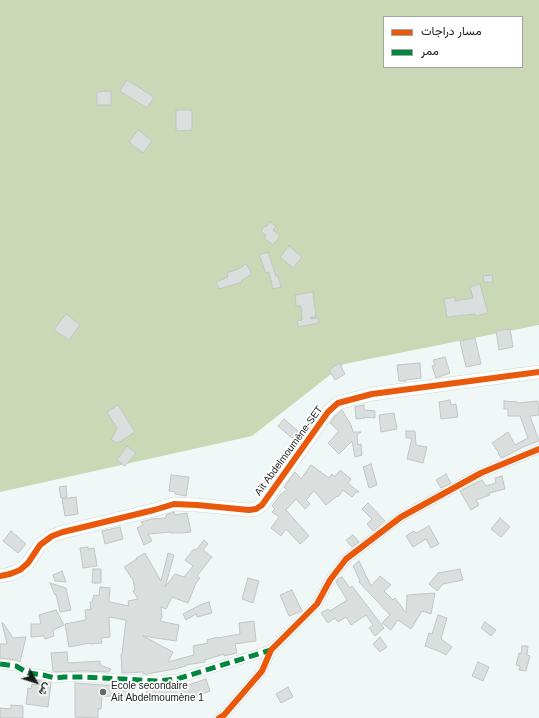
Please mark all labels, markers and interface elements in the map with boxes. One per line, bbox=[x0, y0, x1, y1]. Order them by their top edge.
legend bbox=[383, 16, 523, 68]
text: مسار دراجات bbox=[421, 24, 482, 38]
text: ممر bbox=[421, 44, 439, 58]
street label: Aït Abdelmoumène-SET bbox=[252, 404, 326, 498]
north arrow bbox=[16, 662, 56, 702]
place label: Ecole secondaire Ait Abdelmoumène 1 bbox=[111, 680, 204, 704]
text: ش bbox=[37, 681, 54, 698]
marker: Ecole secondaire Ait Abdelmoumène 1 bbox=[98, 687, 108, 697]

